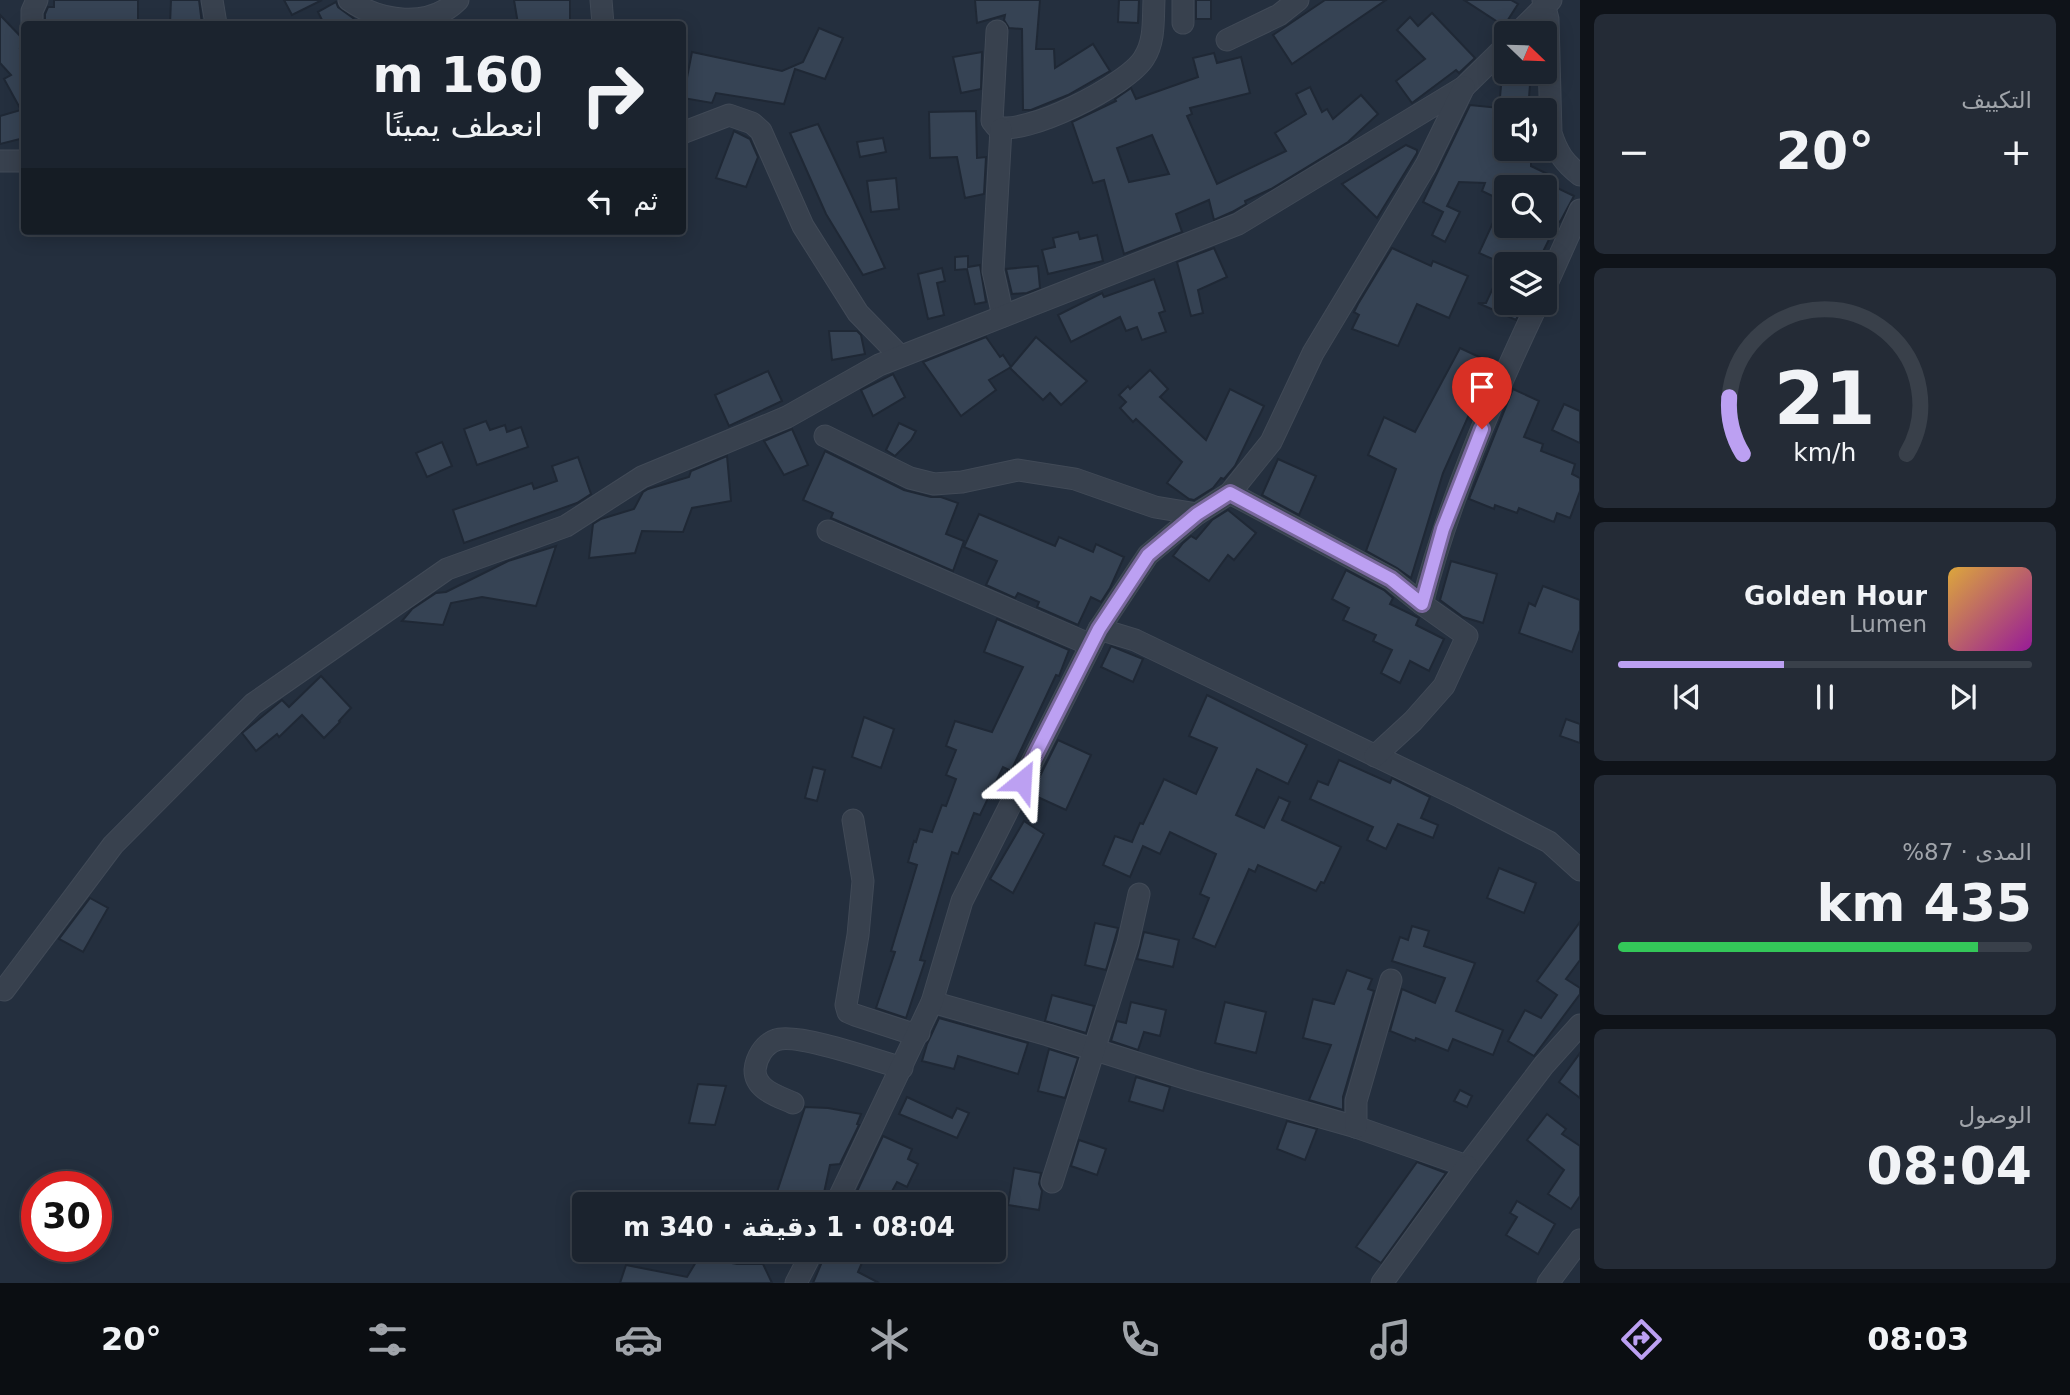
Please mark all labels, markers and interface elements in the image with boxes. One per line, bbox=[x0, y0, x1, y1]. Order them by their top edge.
north arrow bbox=[1494, 21, 1558, 84]
map controls bbox=[1494, 21, 1557, 315]
text: 160 m bbox=[373, 47, 543, 104]
icon: right bbox=[567, 49, 658, 140]
text: التكييف bbox=[1961, 87, 2032, 113]
button: sound bbox=[1494, 98, 1557, 161]
text: انعطف يمينًا bbox=[384, 106, 543, 144]
text: 20° bbox=[1776, 121, 1874, 181]
text: − bbox=[1618, 130, 1650, 174]
text: + bbox=[2000, 130, 2032, 174]
button: search bbox=[1494, 175, 1557, 238]
icon: left bbox=[581, 182, 619, 220]
text: ثم bbox=[633, 186, 658, 216]
button: layers bbox=[1494, 252, 1557, 315]
text: 21 bbox=[1774, 356, 1876, 441]
pin bbox=[1452, 357, 1512, 429]
icon: arrive bbox=[1463, 368, 1501, 406]
text: km/h bbox=[1793, 437, 1857, 466]
text: Golden Hour bbox=[1744, 581, 1927, 611]
text: Lumen bbox=[1849, 611, 1927, 637]
icon: previous bbox=[1668, 678, 1706, 716]
icon: pause bbox=[1806, 678, 1844, 716]
icon: next bbox=[1944, 678, 1982, 716]
position arrow bbox=[985, 744, 1059, 818]
text: المدى · 87% bbox=[1902, 839, 2032, 865]
text: 435 km bbox=[1817, 873, 2032, 933]
text: الوصول bbox=[1959, 1102, 2032, 1128]
text: 08:04 bbox=[1866, 1136, 2032, 1196]
speed limit sign: 30 bbox=[21, 1171, 112, 1262]
text: 08:04 · 1 دقيقة · 340 m bbox=[623, 1212, 955, 1242]
icon: filters bbox=[363, 1315, 412, 1364]
icon: car bbox=[614, 1315, 663, 1364]
icon: climate bbox=[865, 1315, 914, 1364]
icon: phone bbox=[1115, 1315, 1164, 1364]
icon: music bbox=[1366, 1315, 1415, 1364]
icon: directions bbox=[1617, 1315, 1666, 1364]
text: 20° bbox=[101, 1320, 161, 1358]
text: 08:03 bbox=[1867, 1320, 1969, 1358]

